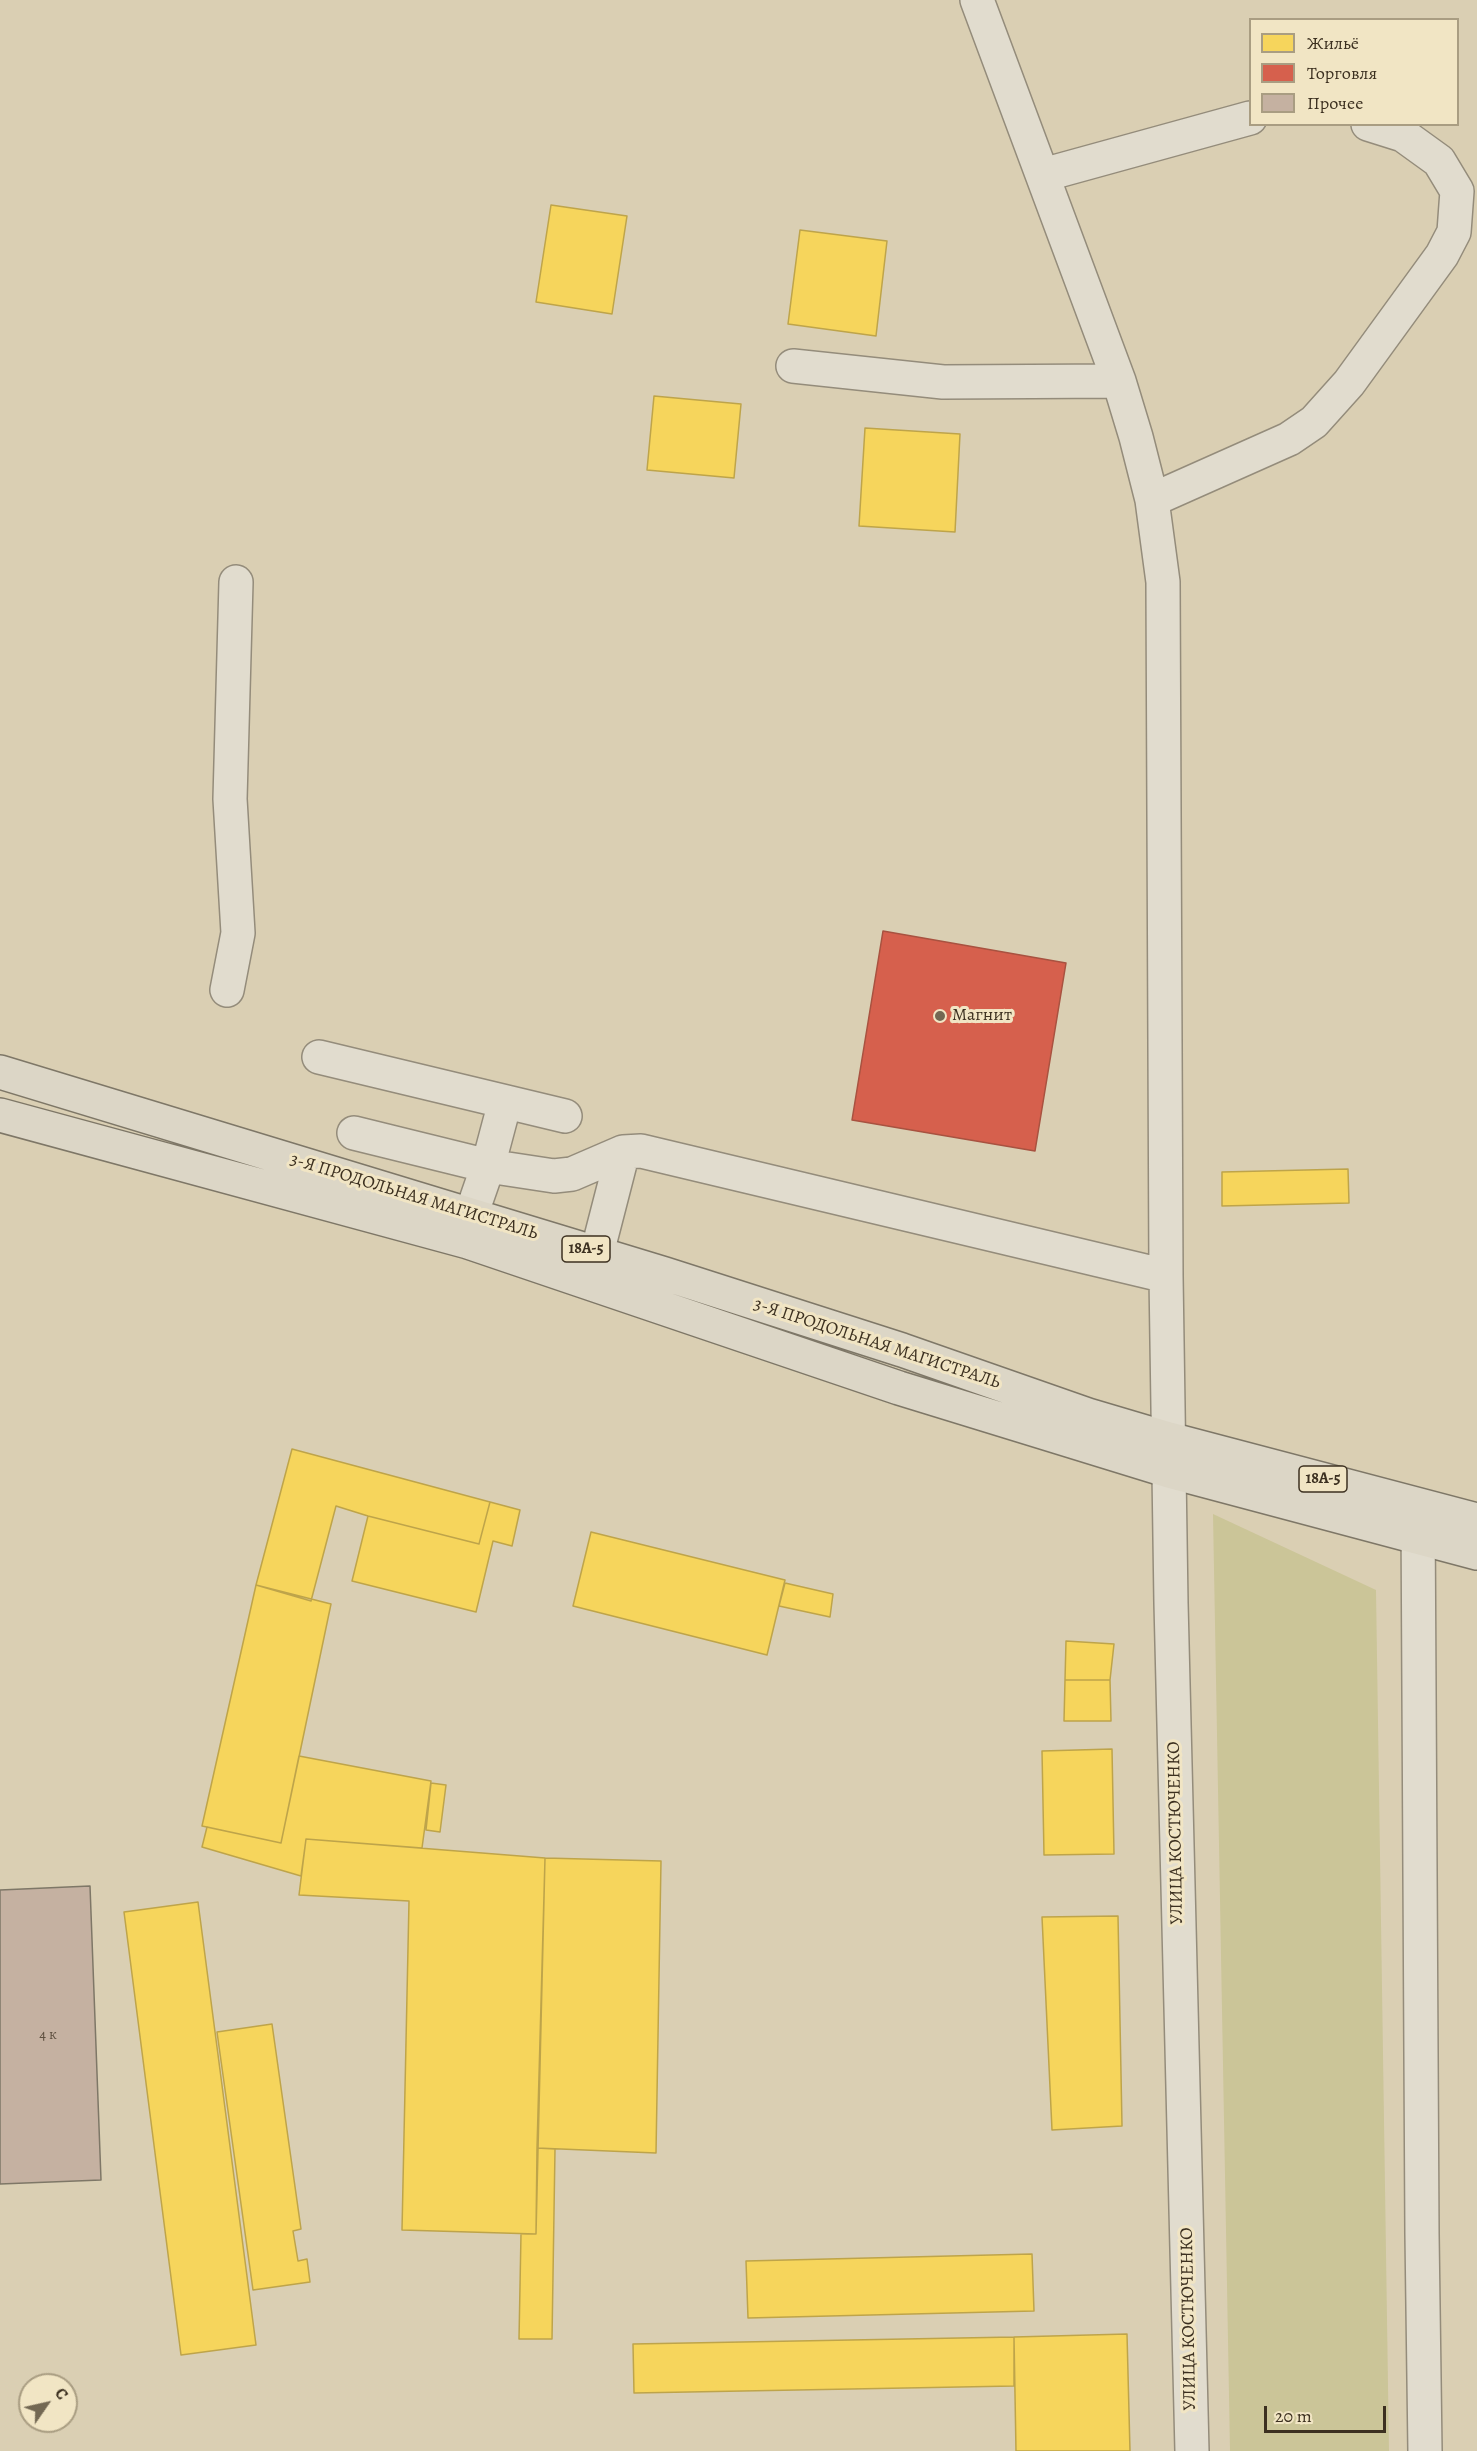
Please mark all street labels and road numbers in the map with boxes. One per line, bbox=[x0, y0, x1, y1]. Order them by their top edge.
street label: 3-Я ПРОДОЛЬНАЯ МАГИСТРАЛЬ bbox=[287, 1149, 541, 1245]
road number: 18А-5 bbox=[562, 1236, 610, 1262]
street label: 3-Я ПРОДОЛЬНАЯ МАГИСТРАЛЬ bbox=[751, 1294, 1003, 1394]
road number: 18А-5 bbox=[1299, 1466, 1347, 1492]
street label: УЛИЦА КОСТЮЧЕНКО bbox=[1164, 1741, 1188, 1925]
street label: УЛИЦА КОСТЮЧЕНКО bbox=[1177, 2227, 1201, 2411]

